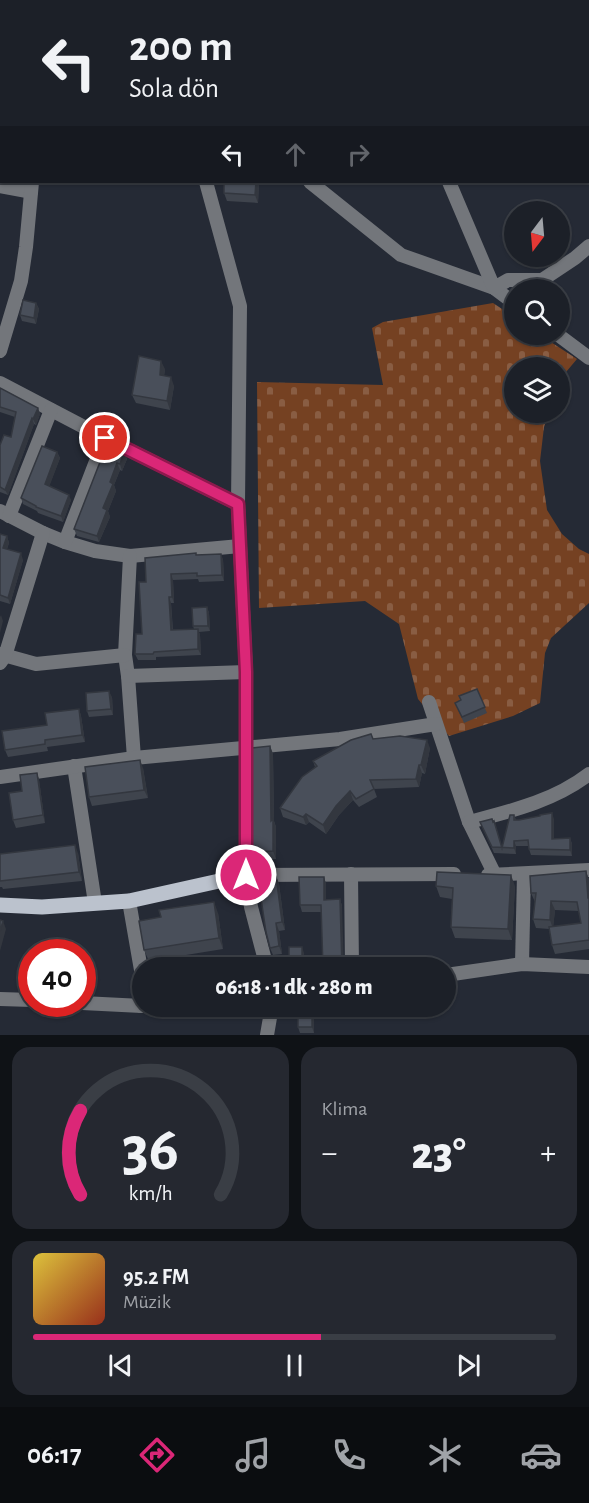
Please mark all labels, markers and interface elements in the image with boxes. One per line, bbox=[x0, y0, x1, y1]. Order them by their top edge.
icon: left bbox=[30, 24, 108, 102]
text: 200 m bbox=[129, 26, 233, 68]
text: Sola dön bbox=[129, 75, 219, 102]
icon: left bbox=[216, 138, 249, 171]
icon: ahead bbox=[279, 138, 312, 171]
icon: right bbox=[342, 138, 375, 171]
north arrow bbox=[504, 201, 570, 267]
map controls bbox=[504, 201, 570, 423]
button: search bbox=[504, 279, 570, 345]
button: layers bbox=[504, 357, 570, 423]
pin bbox=[79, 412, 130, 463]
icon: arrive bbox=[88, 421, 121, 454]
position arrow bbox=[214, 843, 278, 907]
speed limit sign: 40 bbox=[18, 939, 96, 1017]
text: 06:18 · 1 dk · 280 m bbox=[215, 976, 373, 998]
text: Klima bbox=[322, 1099, 367, 1119]
text: 36 bbox=[122, 1119, 179, 1181]
text: 23° bbox=[412, 1132, 466, 1177]
text: − bbox=[322, 1137, 337, 1170]
text: + bbox=[540, 1137, 556, 1170]
text: km/h bbox=[128, 1183, 172, 1204]
text: 95.2 FM bbox=[123, 1266, 189, 1288]
text: Müzik bbox=[123, 1292, 171, 1312]
icon: previous bbox=[104, 1349, 137, 1382]
icon: pause bbox=[278, 1349, 311, 1382]
icon: next bbox=[452, 1349, 485, 1382]
icon: directions bbox=[136, 1434, 178, 1476]
icon: music bbox=[232, 1434, 274, 1476]
icon: phone bbox=[328, 1434, 370, 1476]
icon: climate bbox=[424, 1434, 466, 1476]
icon: car bbox=[520, 1434, 562, 1476]
text: 06:17 bbox=[27, 1441, 82, 1468]

